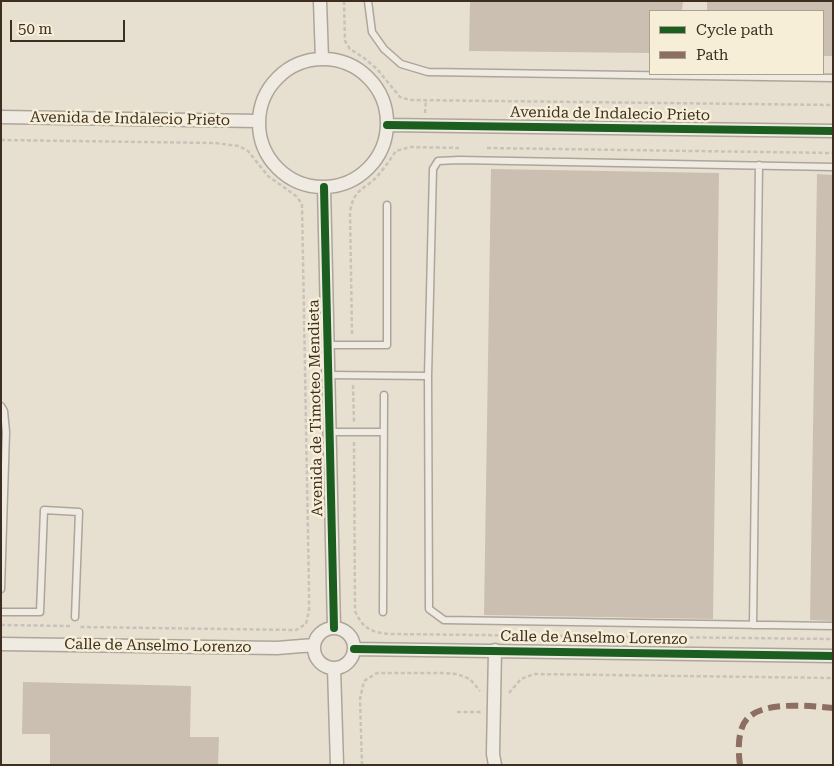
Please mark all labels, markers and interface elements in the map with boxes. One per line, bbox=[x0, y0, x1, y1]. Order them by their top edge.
scale bar bbox=[12, 10, 128, 42]
legend bbox=[649, 10, 824, 75]
text: 50 m bbox=[18, 20, 52, 38]
text: Cycle path bbox=[696, 21, 773, 39]
text: Path bbox=[696, 46, 729, 64]
street label: Avenida de Indalecio Prieto bbox=[510, 103, 710, 125]
street label: Avenida de Indalecio Prieto bbox=[30, 108, 230, 130]
street label: Avenida de Timoteo Mendieta bbox=[305, 299, 327, 517]
street label: Calle de Anselmo Lorenzo bbox=[500, 627, 688, 649]
street label: Calle de Anselmo Lorenzo bbox=[64, 635, 252, 657]

